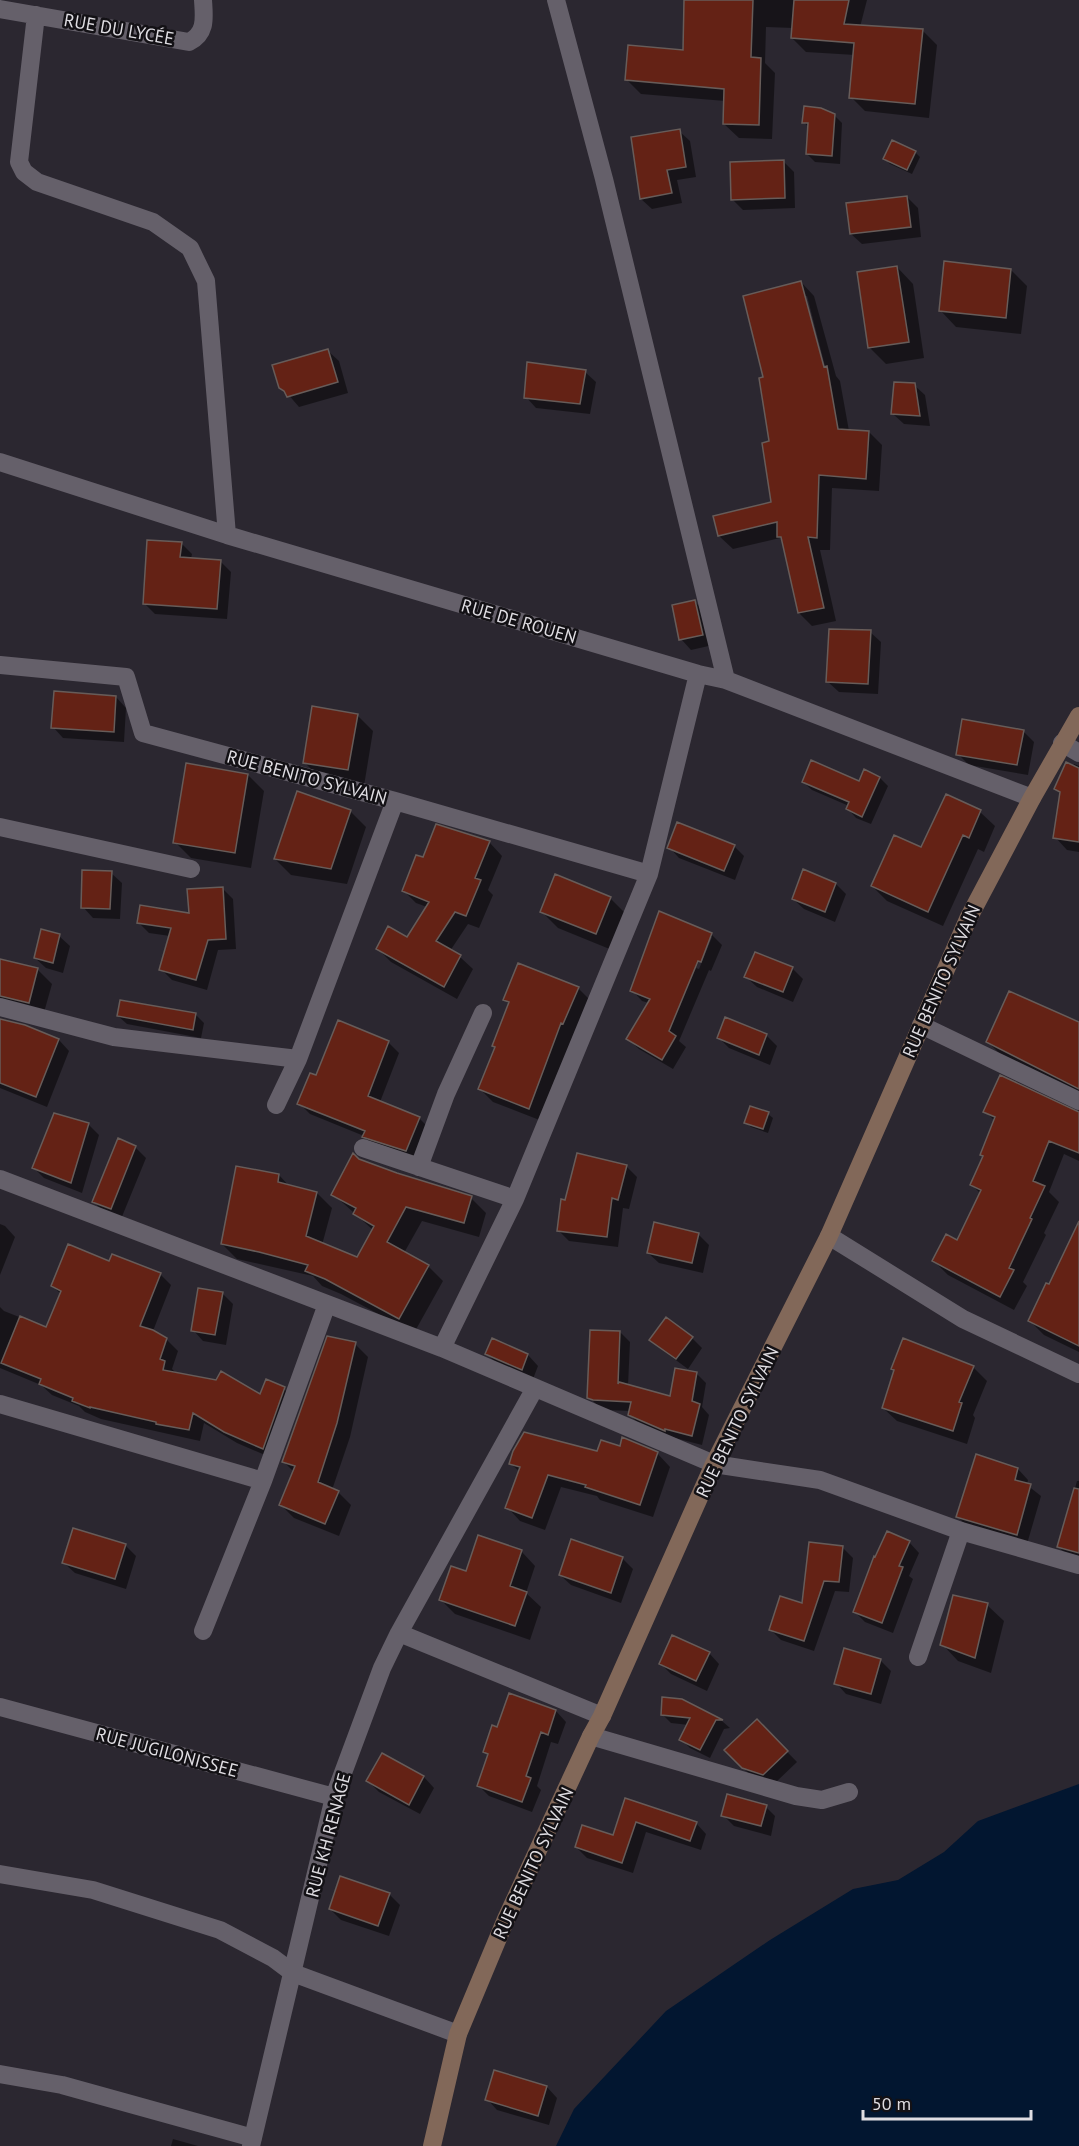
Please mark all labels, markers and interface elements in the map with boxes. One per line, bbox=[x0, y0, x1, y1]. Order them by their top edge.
street label: RUE DU LYCÉE bbox=[62, 8, 176, 50]
street label: RUE DE ROUEN bbox=[459, 594, 579, 648]
street label: RUE BENITO SYLVAIN bbox=[224, 745, 390, 809]
street label: RUE BENITO SYLVAIN bbox=[897, 901, 985, 1061]
street label: RUE BENITO SYLVAIN bbox=[690, 1343, 784, 1501]
street label: RUE JUGILONISSEE bbox=[93, 1722, 241, 1782]
street label: RUE KH RENAGE bbox=[300, 1770, 356, 1900]
street label: RUE BENITO SYLVAIN bbox=[488, 1783, 578, 1943]
scale bar bbox=[863, 2083, 1031, 2121]
text: 50 m bbox=[872, 2092, 911, 2115]

